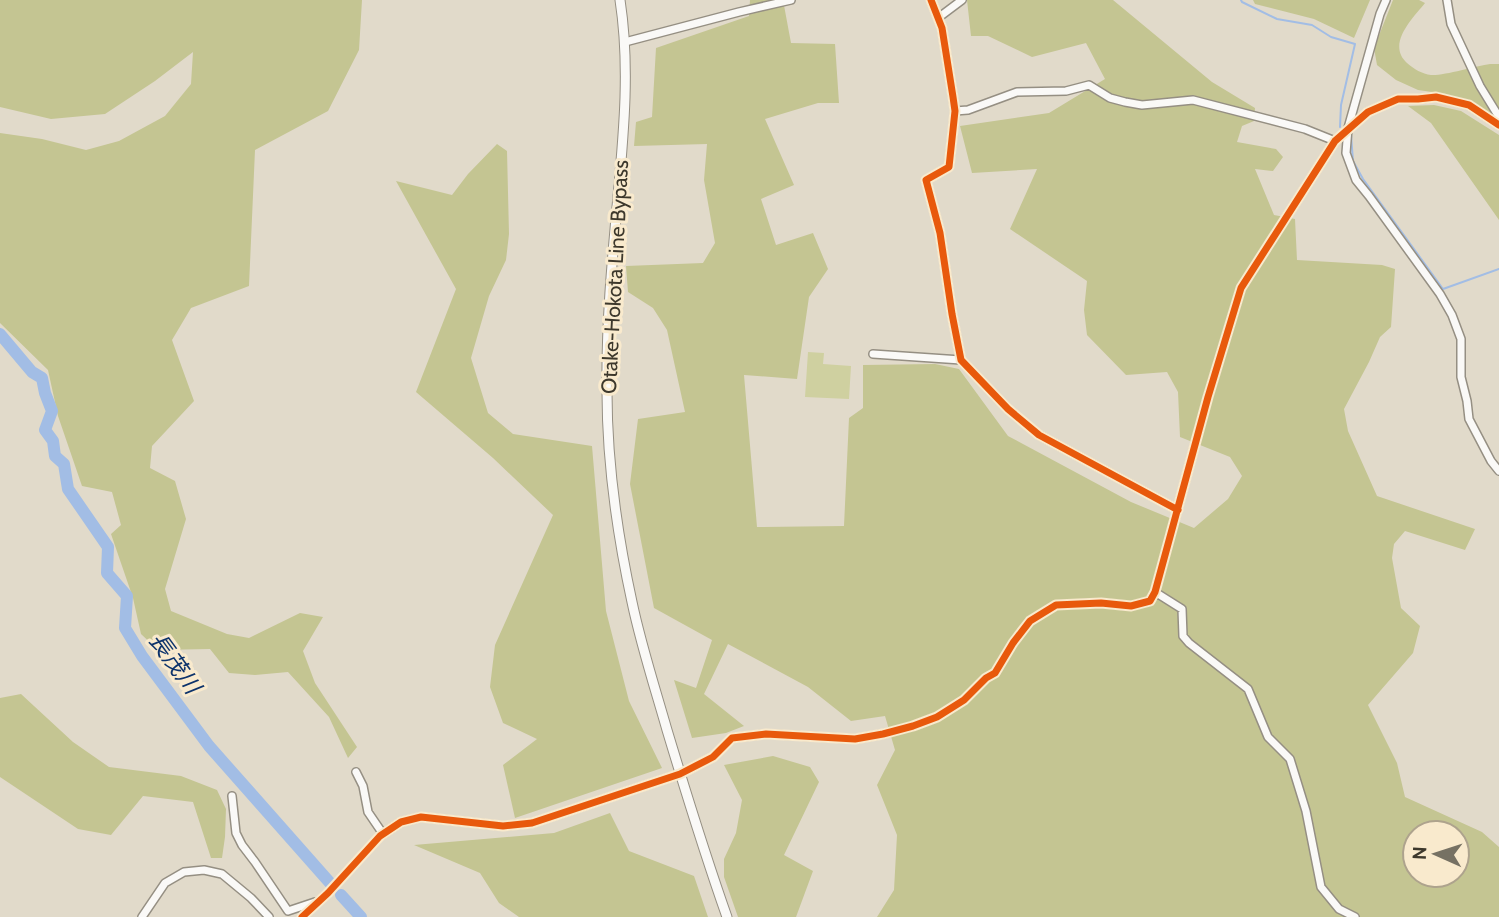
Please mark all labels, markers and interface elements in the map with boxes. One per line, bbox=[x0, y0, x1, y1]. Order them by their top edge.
street label: Otake-Hokota Line Bypass bbox=[596, 159, 633, 395]
water label: 長茂川 bbox=[143, 627, 208, 702]
north arrow bbox=[1401, 819, 1471, 889]
text: N bbox=[1408, 846, 1431, 860]

